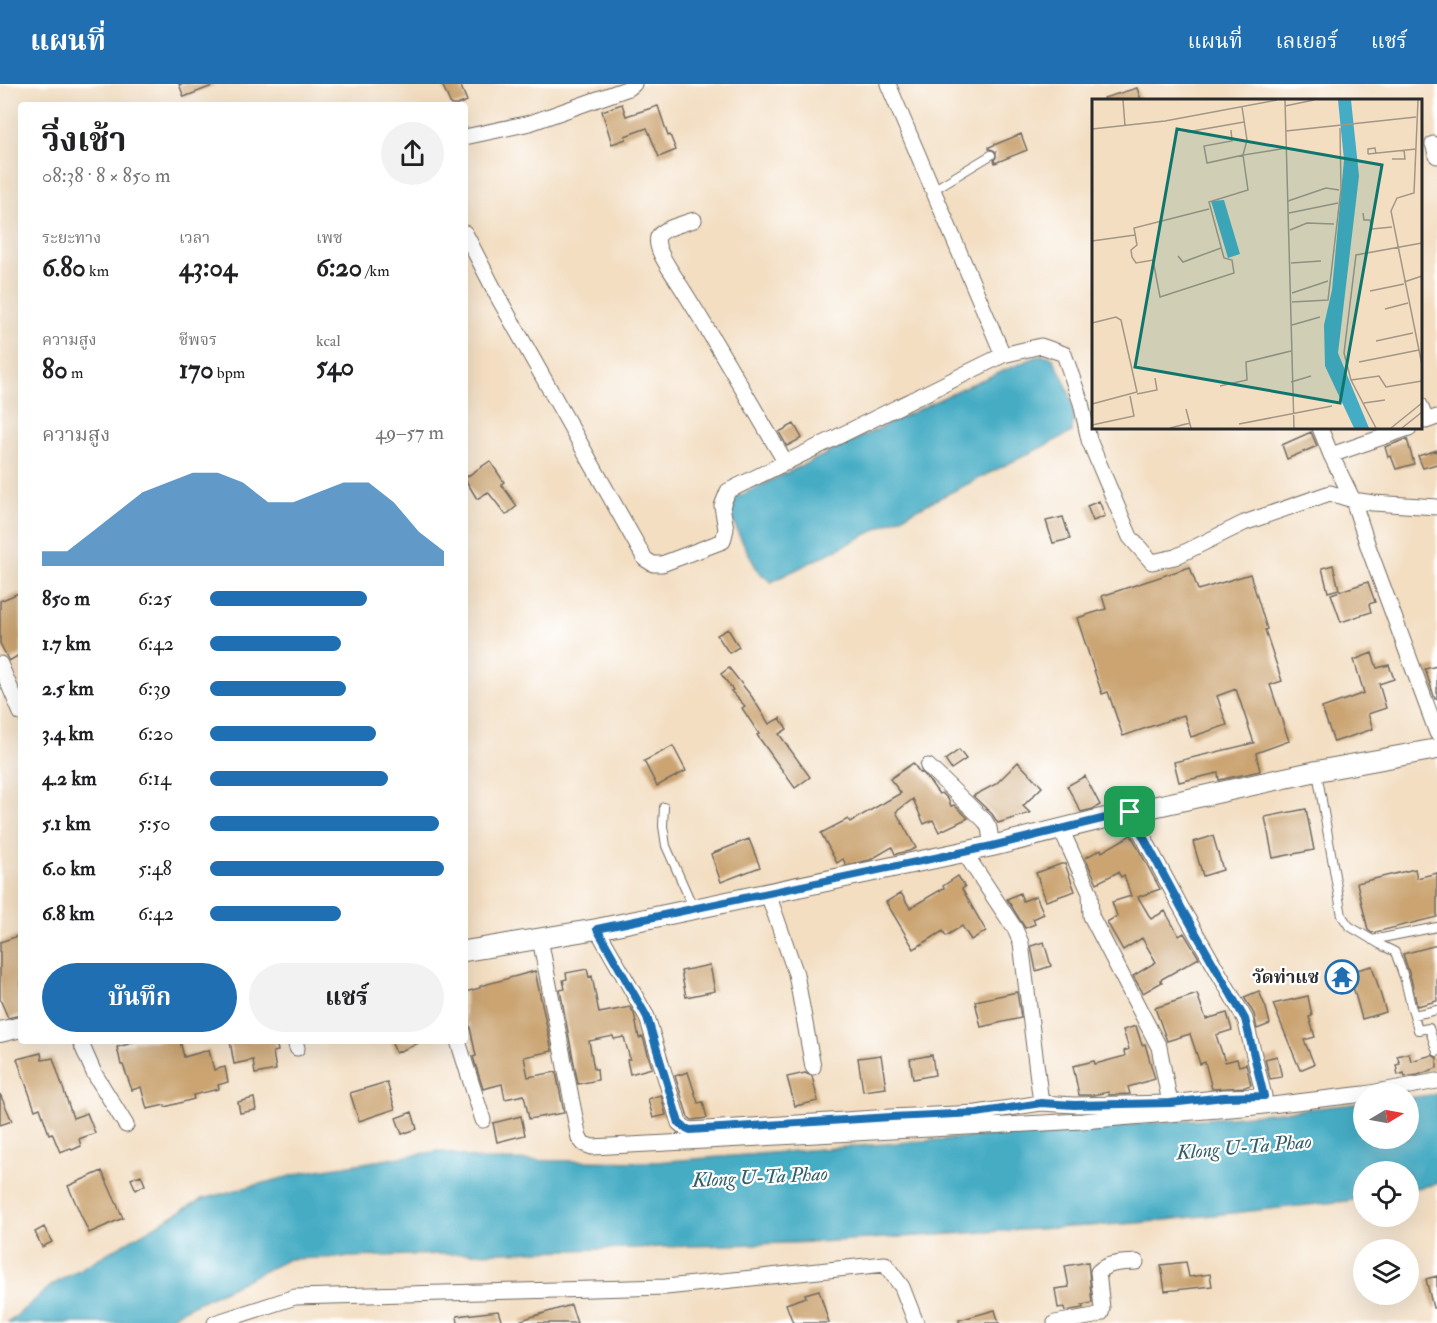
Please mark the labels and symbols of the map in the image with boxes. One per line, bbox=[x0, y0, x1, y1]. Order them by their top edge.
inset map bbox=[1092, 99, 1422, 429]
pin bbox=[1104, 786, 1155, 837]
temple icon: วัดท่าแซ bbox=[1324, 959, 1360, 995]
place label: วัดท่าแซ bbox=[1252, 966, 1319, 989]
north arrow bbox=[1353, 1083, 1419, 1149]
water label: Klong U-Ta Phao bbox=[1174, 1129, 1313, 1165]
water label: Klong U-Ta Phao bbox=[691, 1161, 828, 1193]

